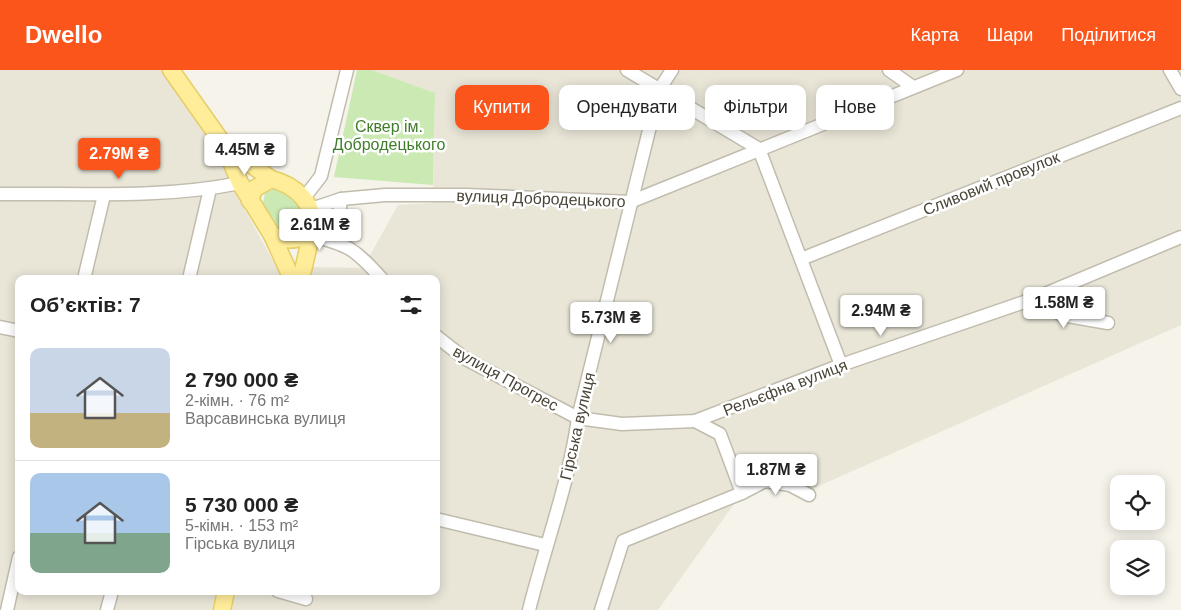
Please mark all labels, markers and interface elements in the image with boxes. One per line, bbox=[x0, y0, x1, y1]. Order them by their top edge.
text: Dwello bbox=[25, 21, 102, 48]
text: Карта bbox=[911, 25, 959, 45]
text: Шари bbox=[987, 25, 1033, 45]
text: Поділитися bbox=[1061, 25, 1156, 45]
chip: Купити bbox=[455, 85, 549, 130]
chip: Орендувати bbox=[559, 85, 695, 130]
chip: Фільтри bbox=[705, 85, 806, 130]
chip: Нове bbox=[816, 85, 894, 130]
park label: Сквер ім. Добродецького bbox=[333, 118, 445, 153]
pin: 4.45M ₴ bbox=[199, 134, 291, 176]
pin: 2.79M ₴ bbox=[73, 138, 165, 180]
text: 4.45M ₴ bbox=[215, 141, 275, 158]
text: 2.79M ₴ bbox=[89, 145, 149, 162]
street label: Сливовий провулок bbox=[921, 148, 1063, 219]
street label: вулиця Добродецького bbox=[456, 187, 626, 210]
pin: 2.61M ₴ bbox=[274, 208, 366, 251]
text: 2.61M ₴ bbox=[290, 216, 350, 233]
pin: 1.58M ₴ bbox=[1018, 286, 1110, 329]
icon: filters bbox=[397, 291, 425, 319]
text: Об’єктів: 7 bbox=[30, 293, 141, 316]
pin: 2.94M ₴ bbox=[835, 294, 927, 337]
text: 1.58M ₴ bbox=[1034, 294, 1094, 311]
pin: 5.73M ₴ bbox=[565, 302, 657, 344]
text: 2.94M ₴ bbox=[851, 302, 911, 319]
text: 5.73M ₴ bbox=[581, 309, 641, 326]
street label: вулиця Прогрес bbox=[450, 343, 561, 414]
street label: Рельєфна вулиця bbox=[721, 356, 850, 419]
icon: home bbox=[70, 368, 130, 428]
text: 2 790 000 ₴ bbox=[185, 368, 298, 391]
street label: Гірська вулиця bbox=[557, 371, 598, 482]
text: 2-кімн. · 76 m² bbox=[185, 392, 289, 409]
text: Варсавинська вулиця bbox=[185, 410, 346, 427]
pin: 1.87M ₴ bbox=[730, 454, 822, 496]
text: 1.87M ₴ bbox=[746, 461, 806, 478]
map controls bbox=[1110, 475, 1165, 595]
button: locate bbox=[1110, 475, 1165, 530]
icon: home bbox=[70, 493, 130, 553]
text: 5 730 000 ₴ bbox=[185, 493, 298, 516]
text: 5-кімн. · 153 m² bbox=[185, 517, 298, 534]
text: Гірська вулиця bbox=[185, 535, 295, 552]
button: layers bbox=[1110, 540, 1165, 595]

